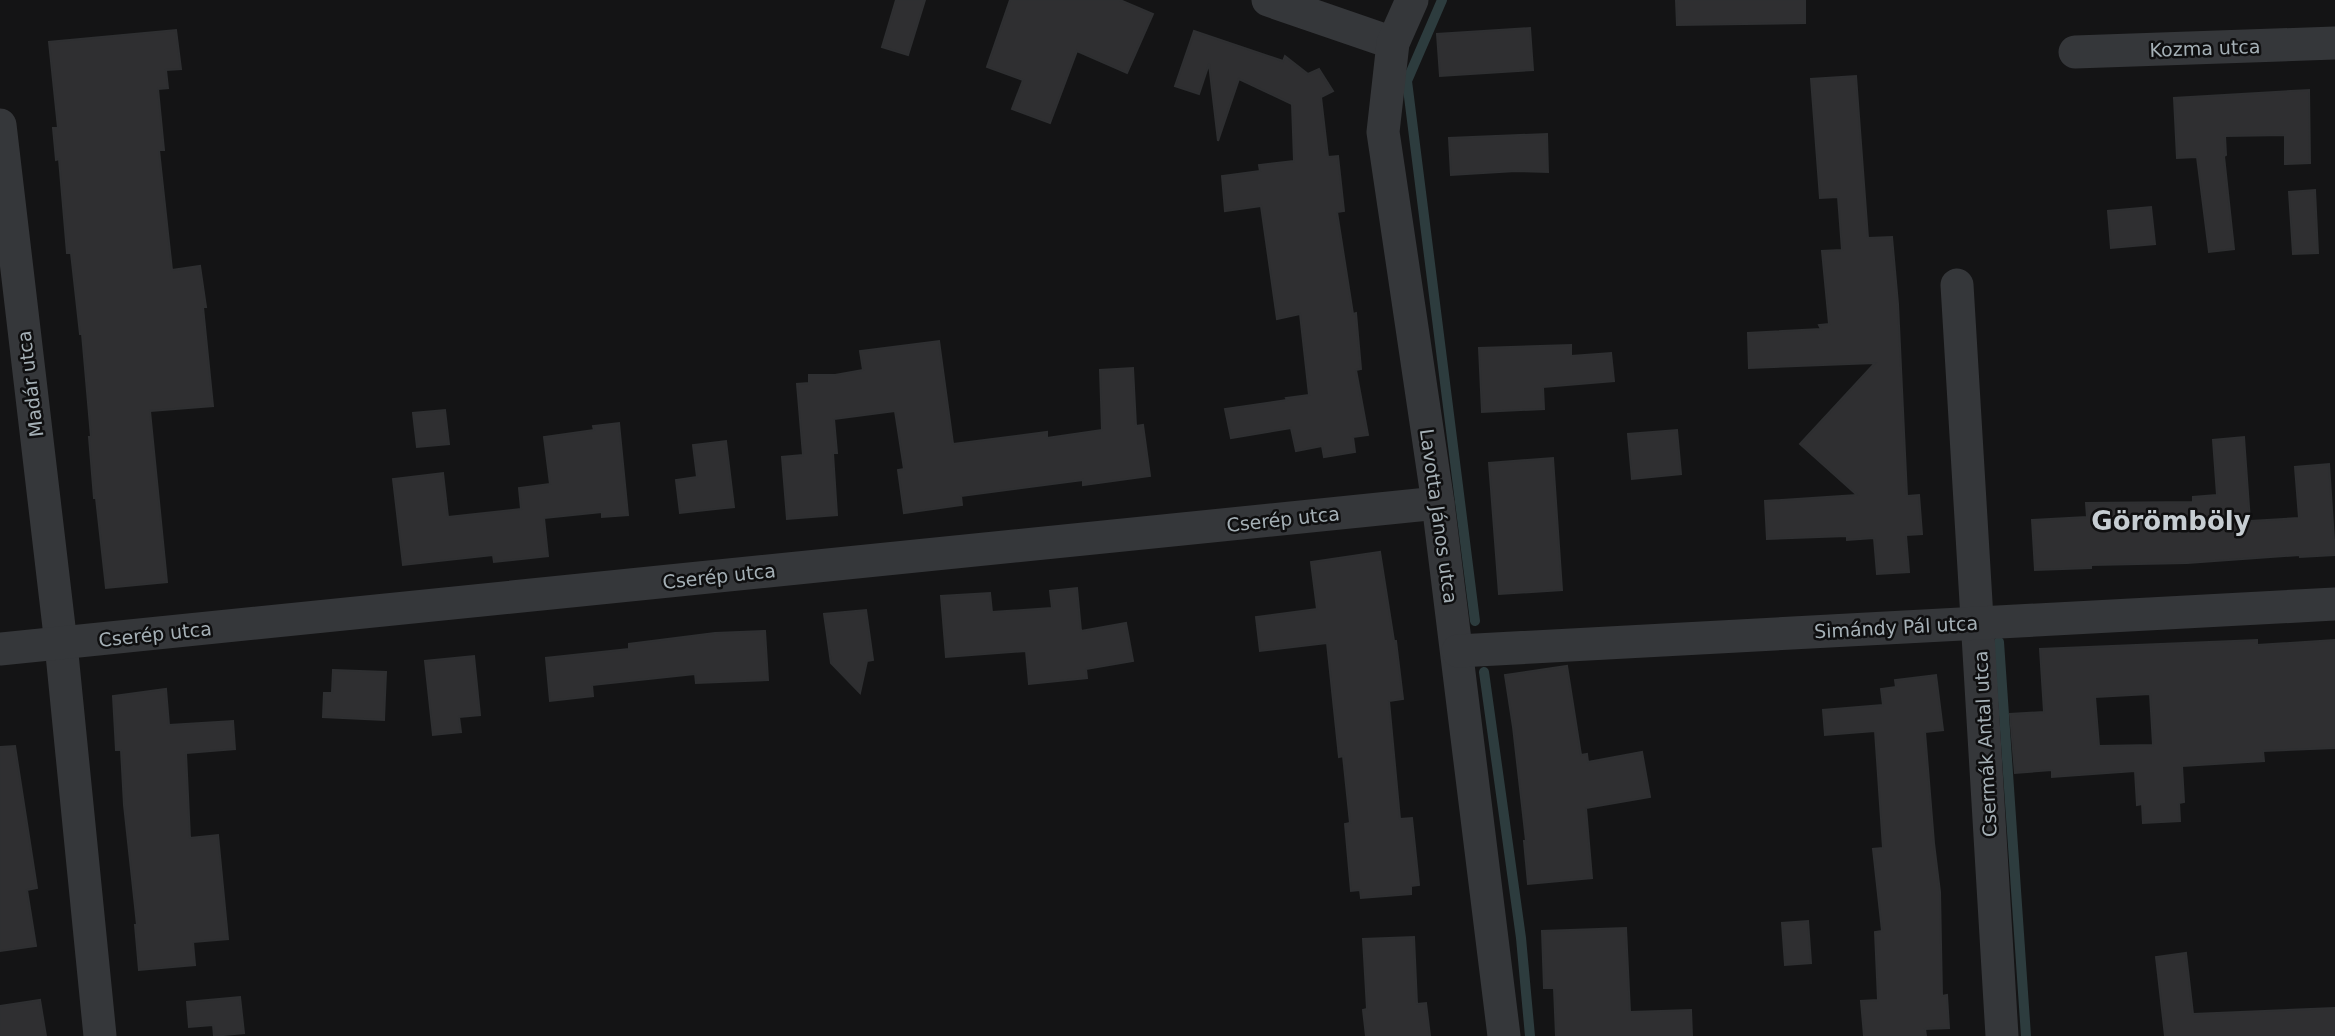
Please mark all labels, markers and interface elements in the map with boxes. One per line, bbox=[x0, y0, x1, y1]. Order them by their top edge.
street label: Kozma utca bbox=[2149, 35, 2261, 61]
street label: Madár utca bbox=[13, 329, 47, 439]
street label: Lavotta János utca bbox=[1416, 427, 1462, 605]
street label: Cserép utca bbox=[1225, 502, 1341, 536]
district label: Görömböly bbox=[2091, 506, 2251, 536]
street label: Cserép utca bbox=[661, 559, 777, 593]
street label: Simándy Pál utca bbox=[1814, 612, 1978, 642]
street label: Cserép utca bbox=[97, 617, 213, 651]
street label: Csermák Antal utca bbox=[1969, 650, 2001, 838]

